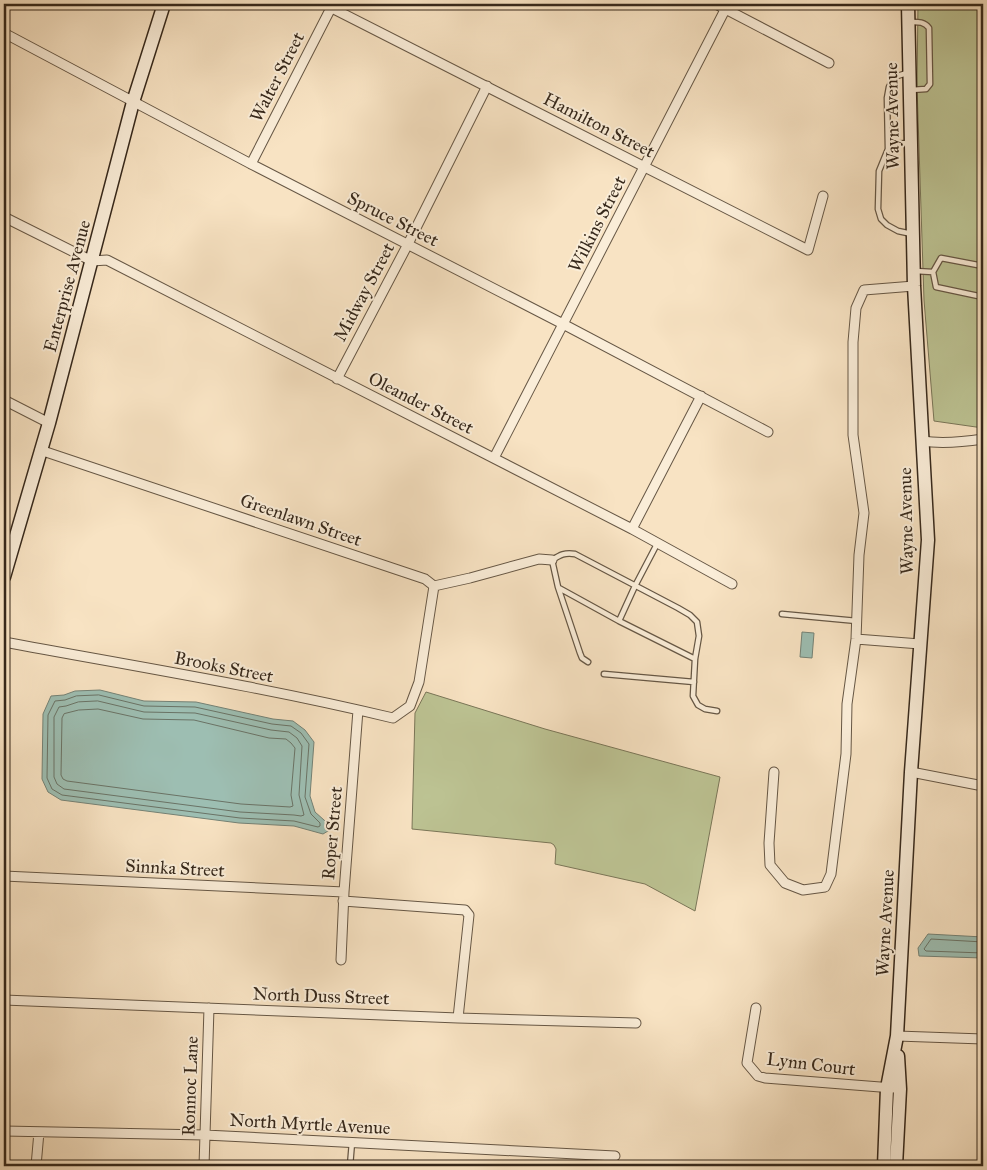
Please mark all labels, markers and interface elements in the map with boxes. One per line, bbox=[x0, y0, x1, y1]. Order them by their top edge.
street label: Walter Street bbox=[245, 28, 309, 126]
street label: Wayne Avenue bbox=[880, 62, 904, 170]
street label: Hamilton Street bbox=[540, 88, 659, 163]
street label: Wilkins Street bbox=[563, 172, 631, 276]
street label: Spruce Street bbox=[344, 187, 443, 252]
street label: Enterprise Avenue bbox=[39, 218, 95, 354]
street label: Midway Street bbox=[329, 238, 399, 345]
street label: Oleander Street bbox=[365, 367, 478, 439]
street label: Wayne Avenue bbox=[894, 467, 918, 575]
street label: Greenlawn Street bbox=[237, 489, 365, 551]
street label: Brooks Street bbox=[173, 647, 276, 687]
street label: Roper Street bbox=[317, 785, 347, 881]
street label: Sinnka Street bbox=[125, 854, 226, 882]
street label: Wayne Avenue bbox=[871, 869, 899, 977]
street label: North Duss Street bbox=[252, 983, 390, 1009]
street label: Ronnoc Lane bbox=[177, 1036, 203, 1136]
street label: Lynn Court bbox=[765, 1048, 857, 1080]
street label: North Myrtle Avenue bbox=[229, 1109, 391, 1139]

